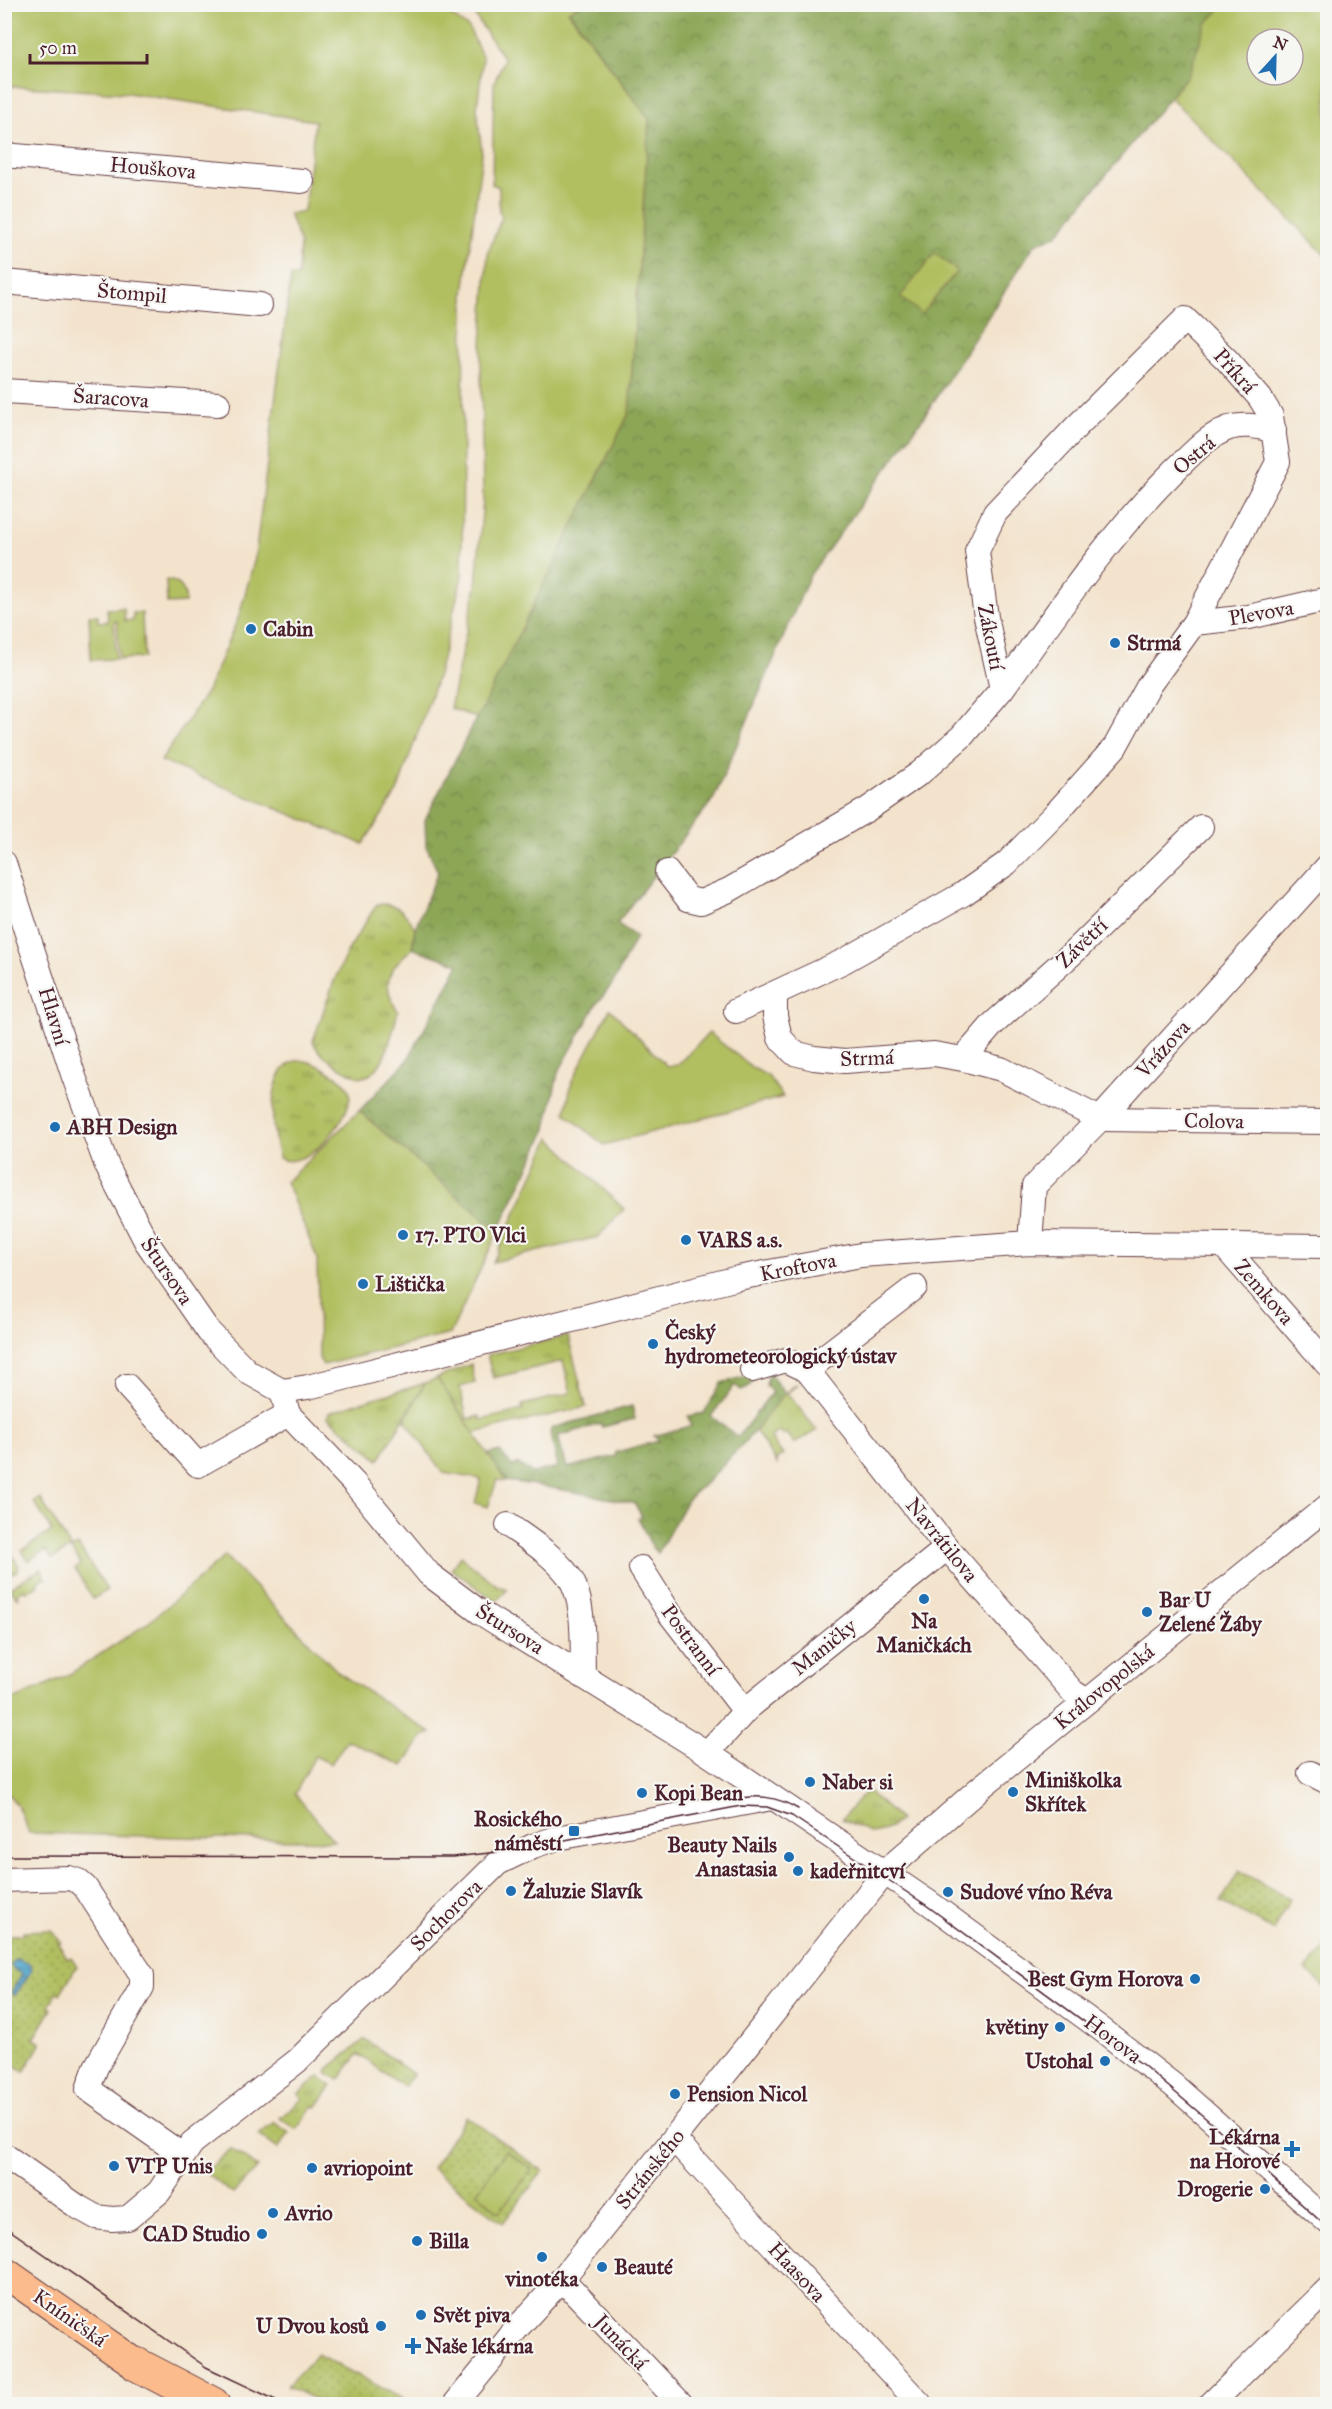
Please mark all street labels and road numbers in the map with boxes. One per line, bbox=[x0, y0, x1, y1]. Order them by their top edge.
street label: Houškova bbox=[109, 151, 197, 185]
street label: Štompil bbox=[96, 277, 168, 309]
street label: Příkrá bbox=[1208, 343, 1262, 399]
street label: Šaracova bbox=[72, 382, 150, 414]
street label: Ostrá bbox=[1167, 430, 1221, 480]
street label: Plevova bbox=[1226, 594, 1296, 632]
street label: Zákoutí bbox=[972, 602, 1010, 673]
street label: Závětří bbox=[1051, 911, 1114, 974]
street label: Hlavní bbox=[33, 984, 76, 1050]
street label: Vrázova bbox=[1130, 1015, 1196, 1084]
street label: Strmá bbox=[840, 1044, 895, 1072]
street label: Colova bbox=[1184, 1107, 1244, 1135]
street label: Štursova bbox=[135, 1232, 199, 1310]
street label: Kroftova bbox=[758, 1247, 839, 1287]
street label: Zemkova bbox=[1228, 1254, 1300, 1330]
street label: Navrátilova bbox=[900, 1493, 984, 1588]
street label: Štursova bbox=[471, 1598, 549, 1660]
street label: Postranní bbox=[656, 1599, 727, 1682]
street label: Maničky bbox=[786, 1612, 863, 1681]
street label: Královopolská bbox=[1049, 1639, 1160, 1735]
street label: Sochorova bbox=[405, 1873, 488, 1956]
street label: Horova bbox=[1079, 2009, 1147, 2069]
street label: Stránského bbox=[610, 2123, 690, 2214]
street label: Haasova bbox=[763, 2236, 831, 2308]
street label: Kníničská bbox=[28, 2283, 112, 2353]
street label: Junácká bbox=[587, 2307, 653, 2375]

